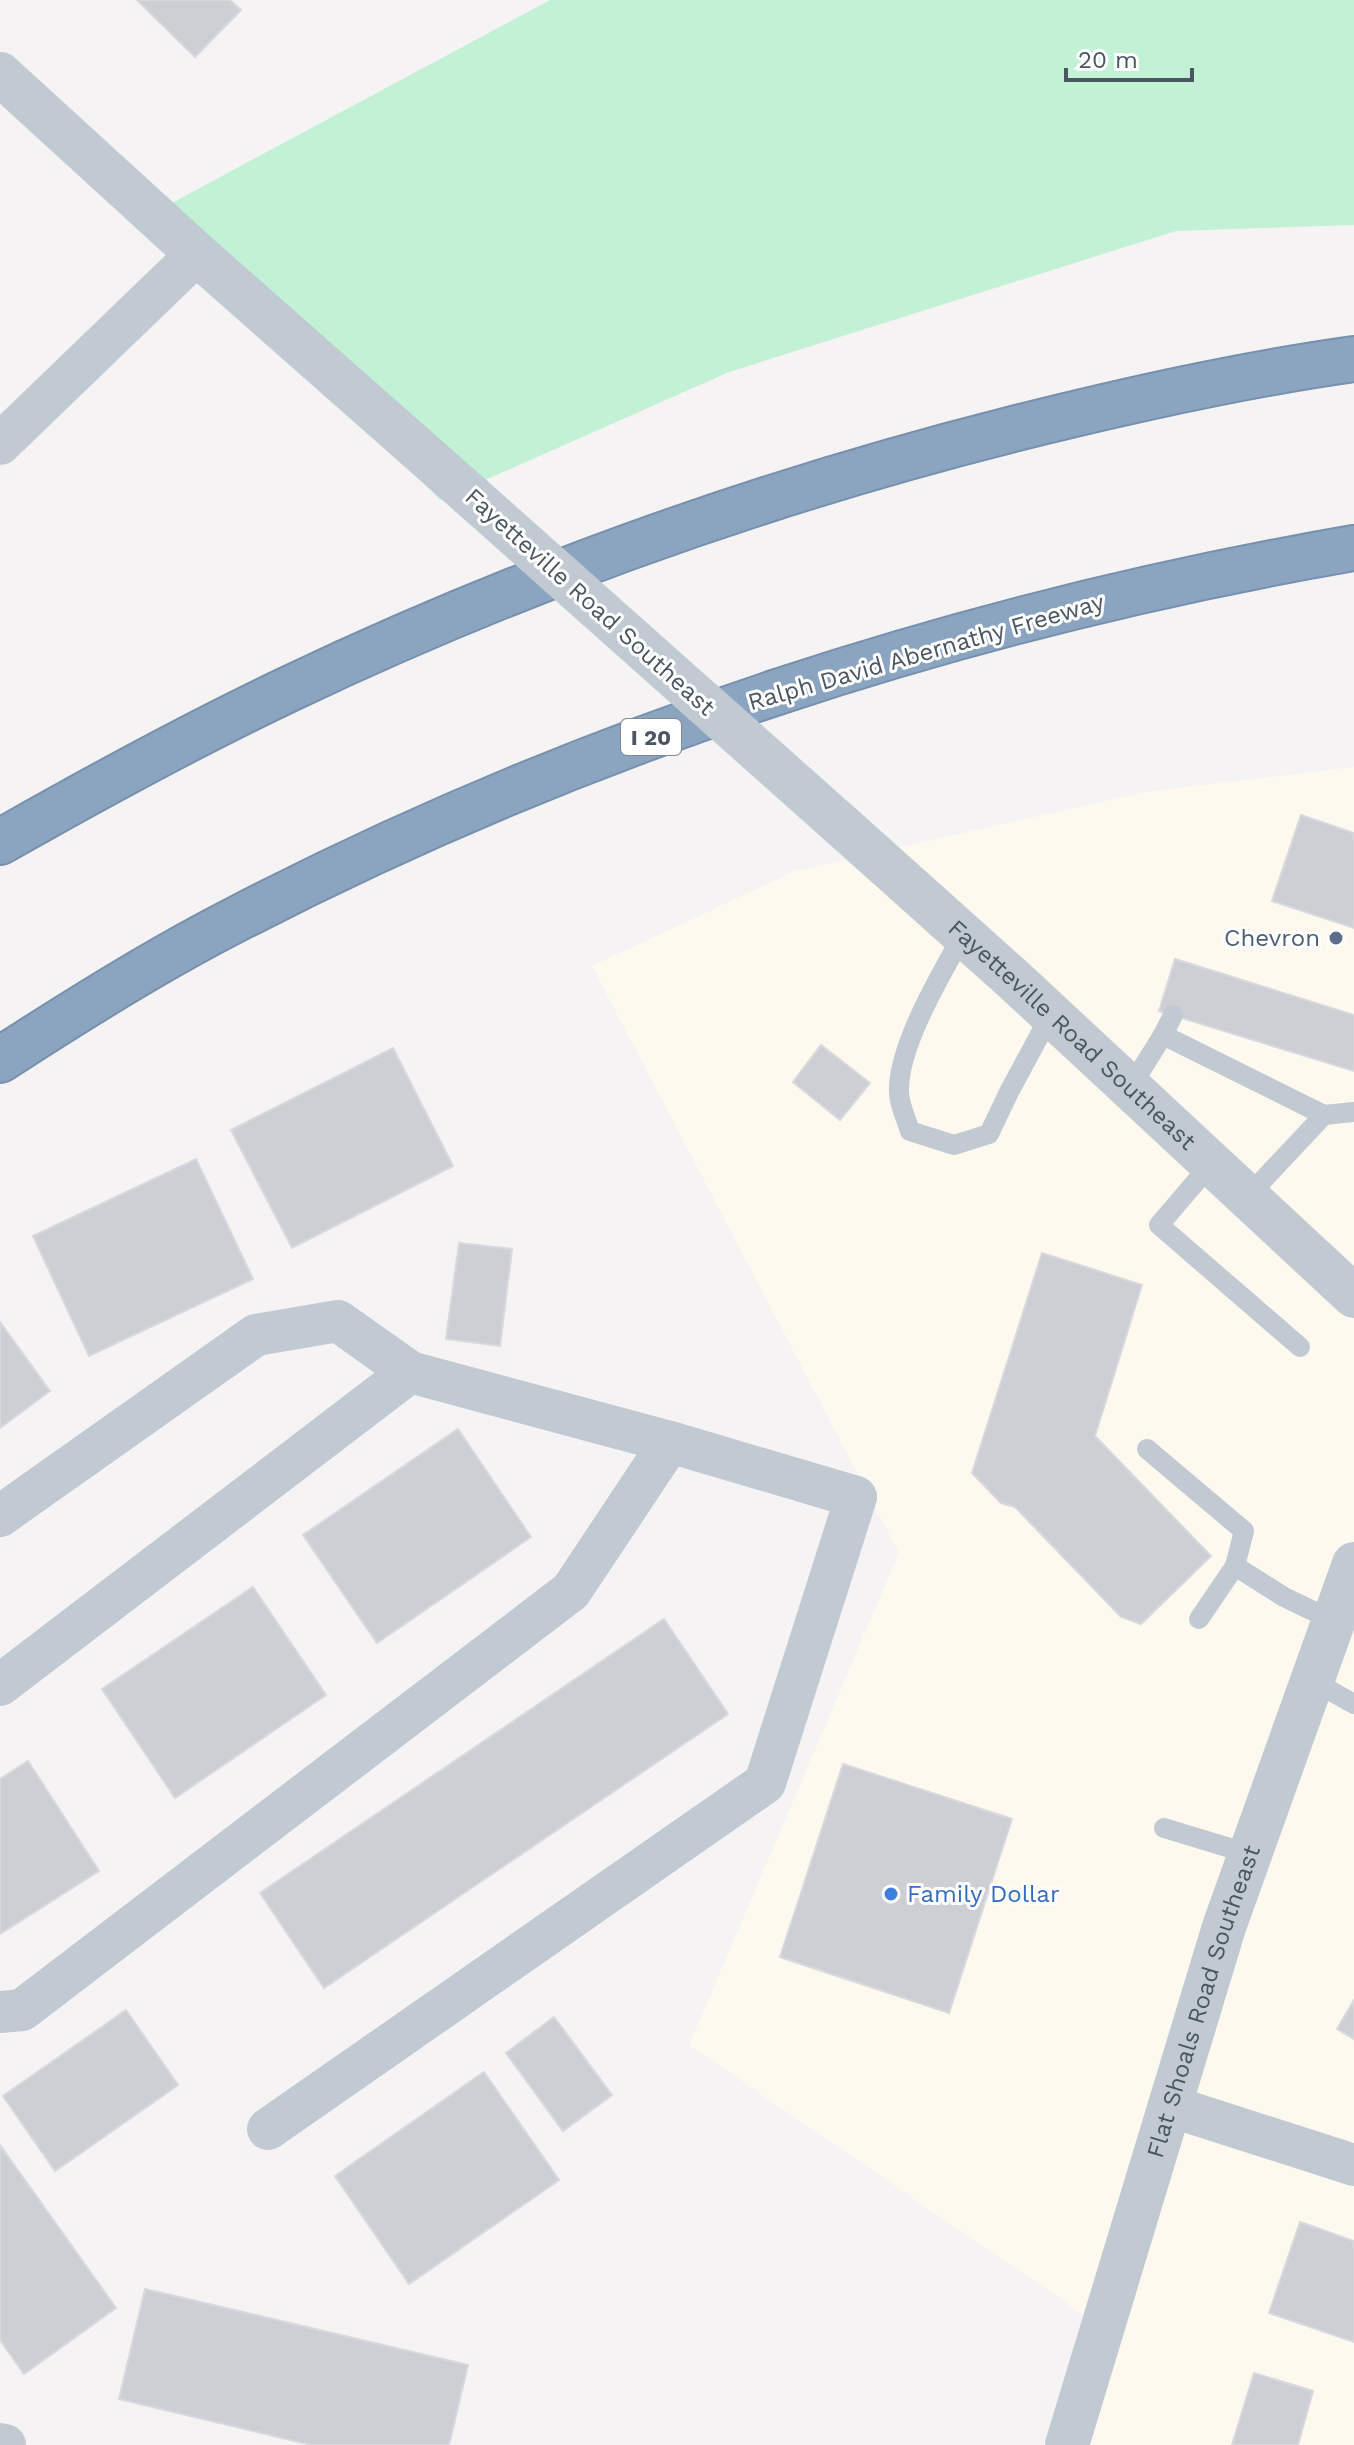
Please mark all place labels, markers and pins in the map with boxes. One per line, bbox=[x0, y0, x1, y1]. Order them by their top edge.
place label: Chevron bbox=[1224, 924, 1320, 952]
marker: Chevron bbox=[1327, 929, 1345, 947]
place label: Family Dollar bbox=[907, 1880, 1060, 1908]
marker: Family Dollar bbox=[882, 1885, 900, 1903]

